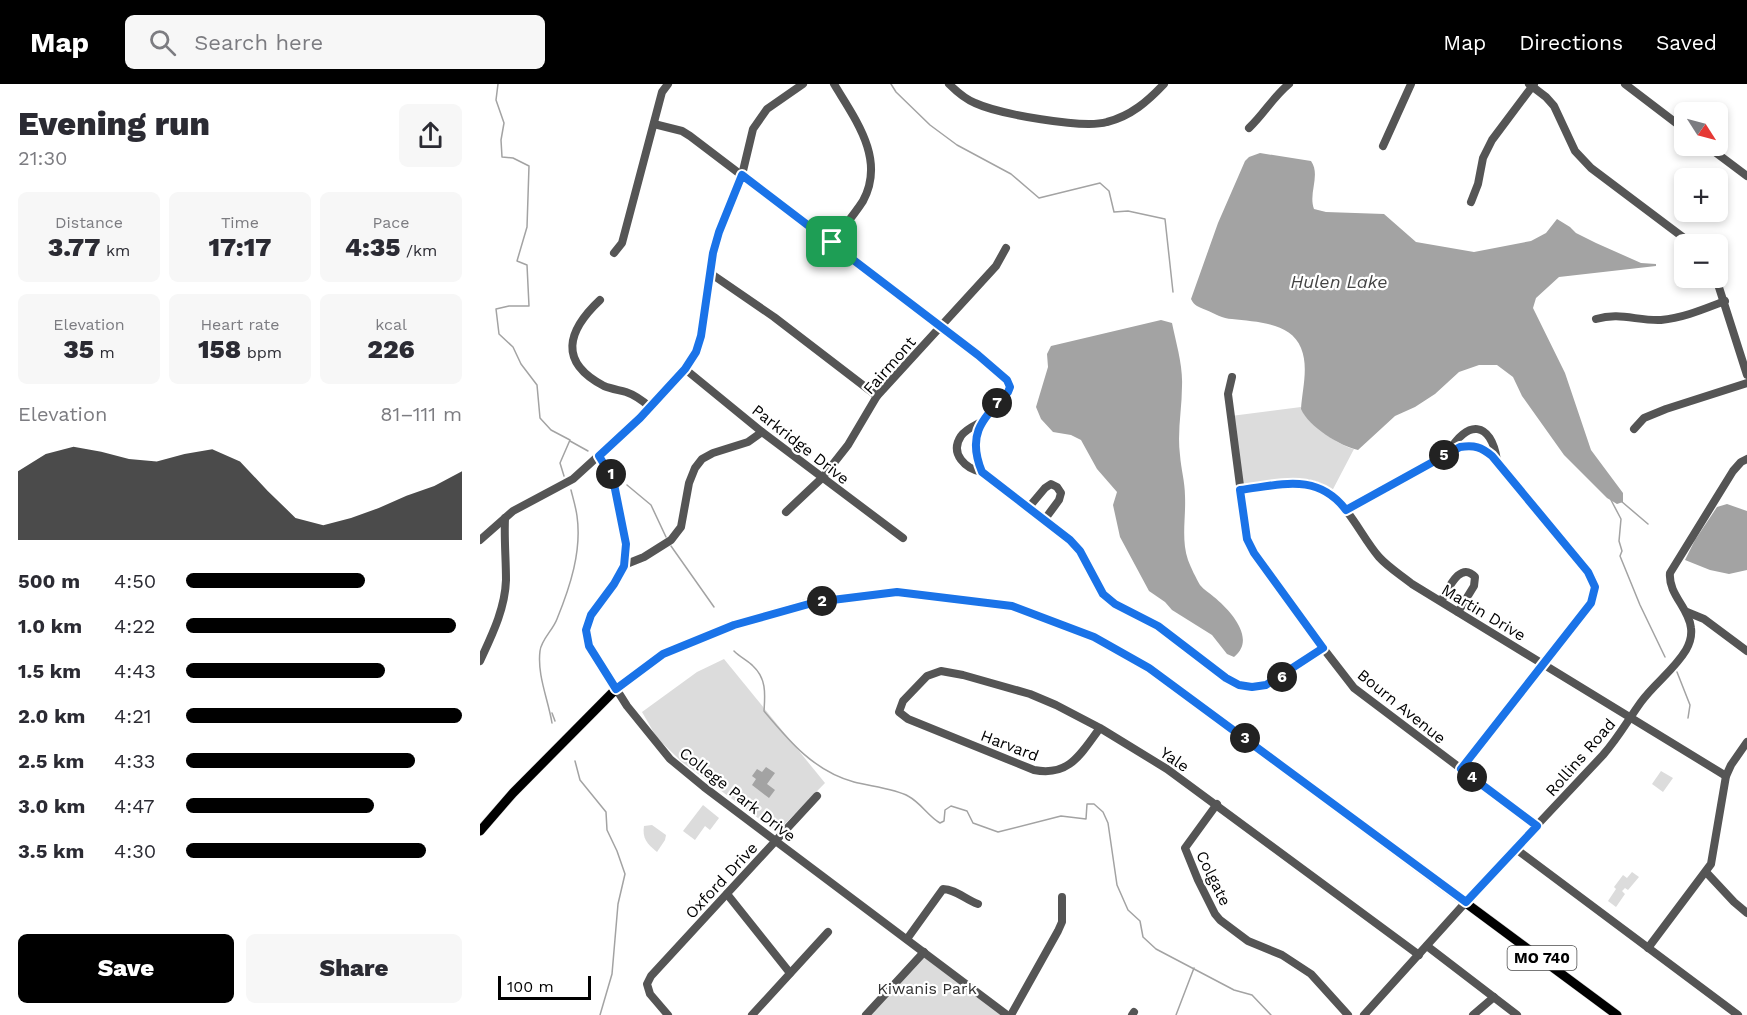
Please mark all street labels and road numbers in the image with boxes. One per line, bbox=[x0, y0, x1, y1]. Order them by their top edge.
street label: Fairmont bbox=[859, 332, 920, 398]
street label: Parkridge Drive bbox=[748, 401, 853, 488]
street label: Martin Drive bbox=[1438, 580, 1529, 645]
street label: Bourn Avenue bbox=[1354, 665, 1450, 748]
street label: Rollins Road bbox=[1541, 715, 1619, 800]
street label: Harvard bbox=[978, 726, 1042, 765]
street label: College Park Drive bbox=[676, 743, 800, 846]
street label: Yale bbox=[1157, 743, 1193, 776]
street label: Oxford Drive bbox=[681, 838, 762, 922]
street label: Colgate bbox=[1192, 848, 1235, 909]
road number: MO 740 bbox=[1508, 946, 1576, 970]

